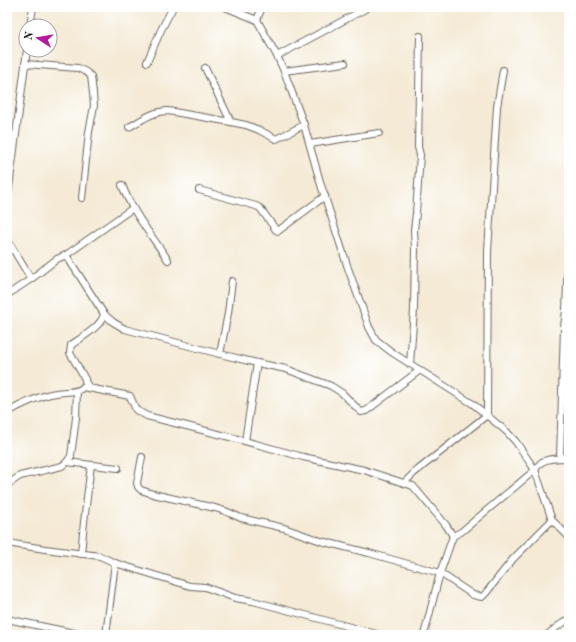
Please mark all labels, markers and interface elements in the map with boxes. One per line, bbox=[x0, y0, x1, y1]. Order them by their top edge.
north arrow bbox=[18, 18, 58, 58]
text: N bbox=[23, 30, 36, 41]

